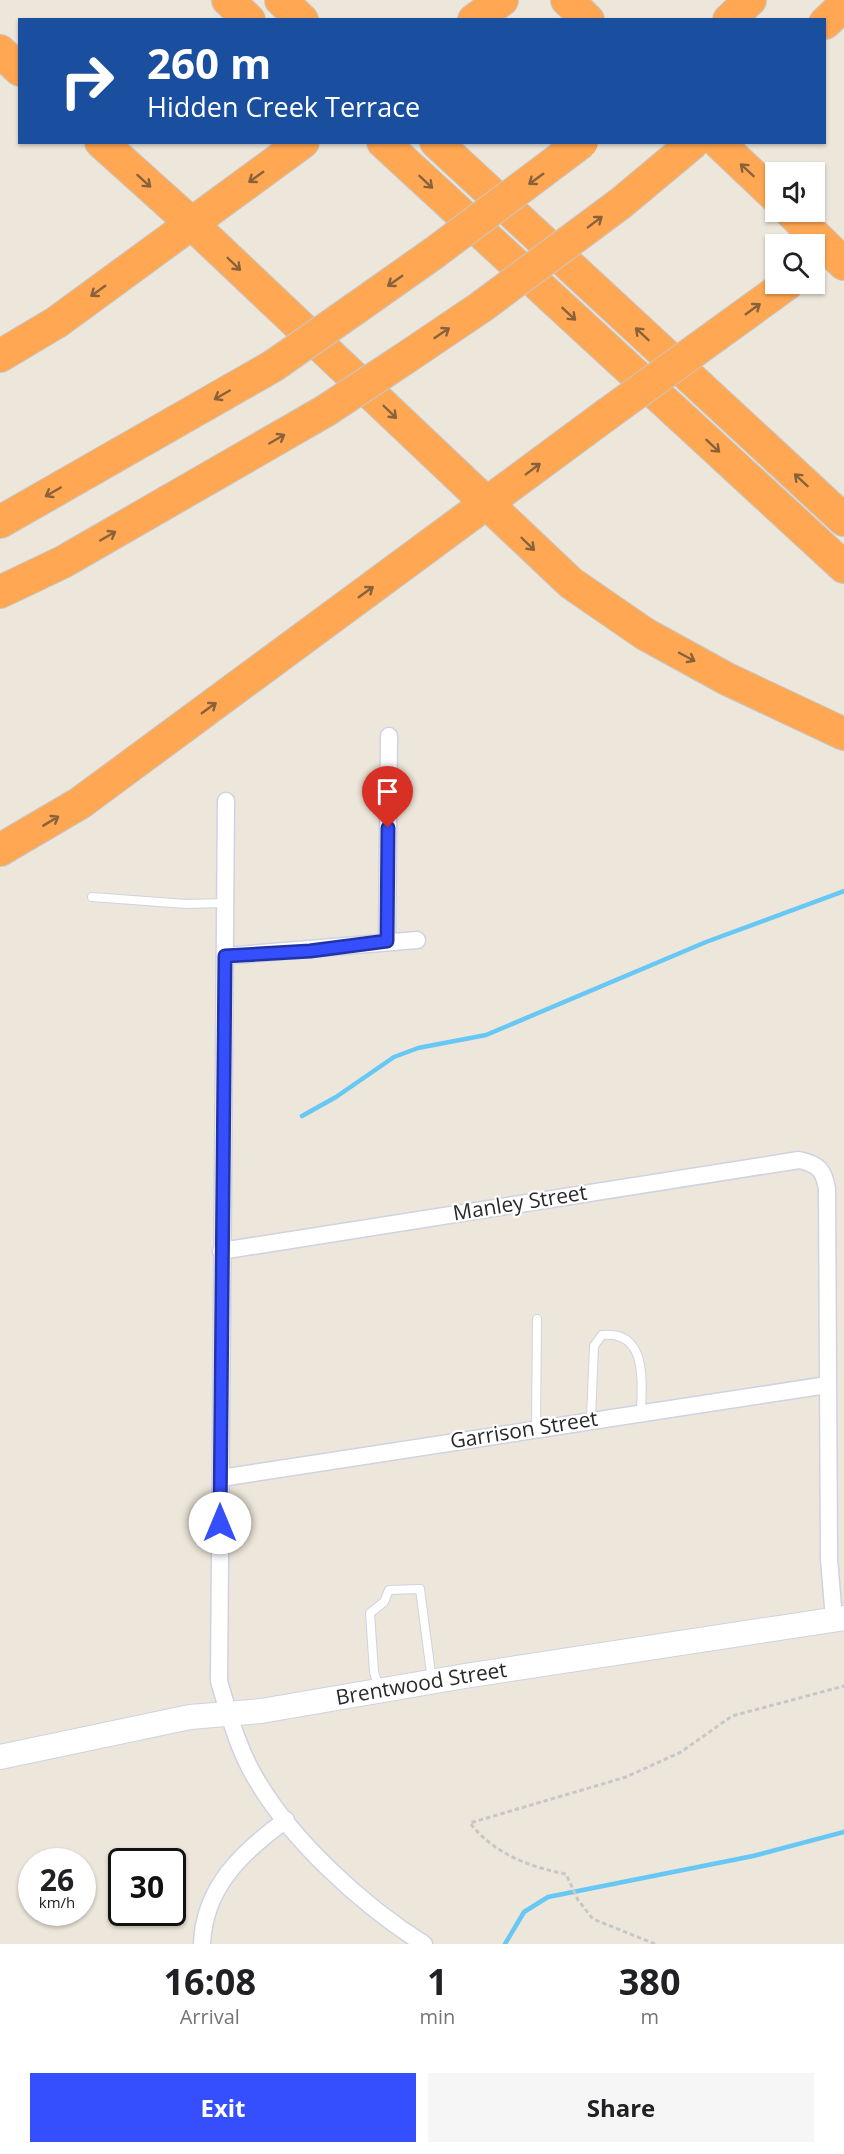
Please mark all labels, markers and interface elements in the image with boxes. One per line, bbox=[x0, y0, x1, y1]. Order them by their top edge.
text: 260 m bbox=[147, 34, 271, 91]
icon: right bbox=[48, 42, 126, 120]
text: Hidden Creek Terrace bbox=[147, 88, 420, 125]
one-way arrow bbox=[739, 162, 754, 177]
map controls bbox=[765, 162, 825, 294]
button: sound bbox=[765, 162, 825, 222]
one-way arrow bbox=[248, 171, 264, 183]
one-way arrow bbox=[529, 172, 545, 185]
one-way arrow bbox=[137, 174, 152, 188]
one-way arrow bbox=[418, 175, 433, 189]
one-way arrow bbox=[587, 216, 603, 229]
button: search bbox=[765, 234, 825, 294]
one-way arrow bbox=[226, 256, 241, 271]
one-way arrow bbox=[387, 275, 404, 287]
one-way arrow bbox=[91, 285, 107, 298]
one-way arrow bbox=[744, 303, 760, 315]
one-way arrow bbox=[561, 307, 576, 321]
one-way arrow bbox=[635, 326, 650, 341]
one-way arrow bbox=[433, 327, 450, 339]
one-way arrow bbox=[214, 390, 231, 402]
one-way arrow bbox=[383, 405, 398, 420]
one-way arrow bbox=[268, 433, 285, 445]
one-way arrow bbox=[705, 439, 720, 453]
one-way arrow bbox=[525, 462, 541, 475]
one-way arrow bbox=[794, 473, 809, 487]
one-way arrow bbox=[44, 487, 62, 498]
one-way arrow bbox=[99, 530, 116, 542]
one-way arrow bbox=[521, 537, 536, 552]
one-way arrow bbox=[358, 586, 374, 598]
one-way arrow bbox=[677, 652, 695, 663]
one-way arrow bbox=[201, 702, 217, 714]
pin bbox=[362, 766, 413, 828]
icon: arrive bbox=[371, 775, 404, 808]
one-way arrow bbox=[42, 815, 59, 827]
street label: Manley Street bbox=[451, 1178, 589, 1226]
street label: Garrison Street bbox=[448, 1404, 600, 1454]
position arrow bbox=[188, 1491, 252, 1555]
street label: Brentwood Street bbox=[333, 1655, 509, 1711]
speed limit sign: 30 bbox=[108, 1848, 186, 1926]
text: 26 bbox=[40, 1859, 74, 1900]
text: km/h bbox=[39, 1892, 75, 1912]
text: 16:08 bbox=[163, 1957, 256, 2006]
text: 1 bbox=[427, 1957, 448, 2006]
text: 380 bbox=[619, 1957, 681, 2006]
text: Arrival bbox=[180, 2003, 240, 2030]
text: min bbox=[419, 2003, 455, 2030]
text: m bbox=[640, 2003, 659, 2030]
button: Exit bbox=[30, 2073, 416, 2142]
button: Share bbox=[428, 2073, 814, 2142]

